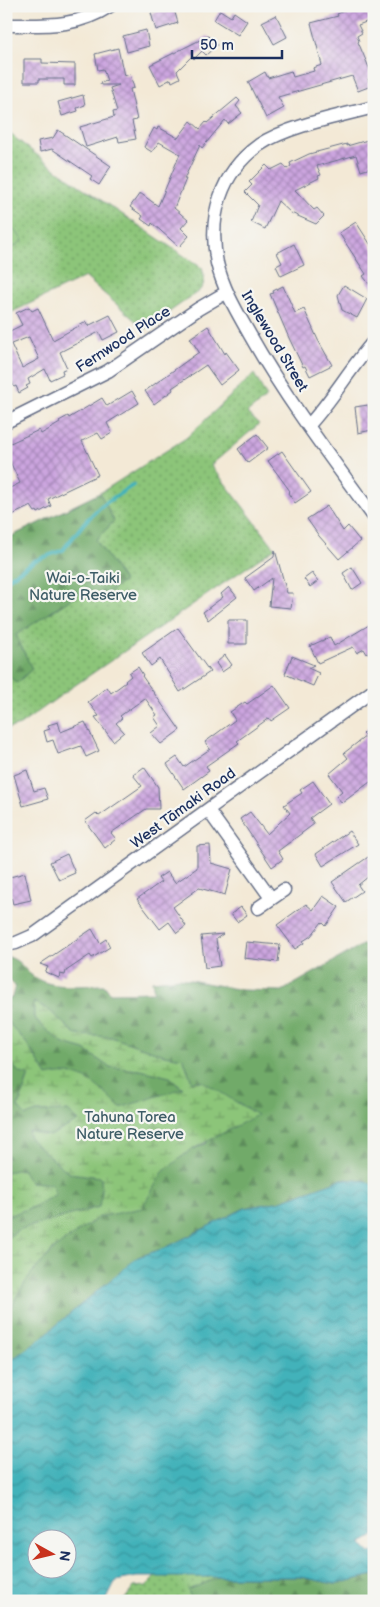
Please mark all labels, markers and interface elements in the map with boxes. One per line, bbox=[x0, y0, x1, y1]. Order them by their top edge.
scale bar bbox=[192, 28, 282, 60]
text: 50 m bbox=[200, 36, 234, 55]
street label: Inglewood Street bbox=[237, 287, 312, 396]
street label: Fernwood Place bbox=[72, 302, 174, 377]
park label: Wai-o-Taiki Nature Reserve bbox=[29, 569, 137, 605]
street label: West Tāmaki Road bbox=[127, 764, 240, 853]
park label: Tahuna Torea Nature Reserve bbox=[76, 1108, 184, 1144]
north arrow bbox=[28, 1530, 78, 1580]
text: N bbox=[55, 1549, 74, 1562]

